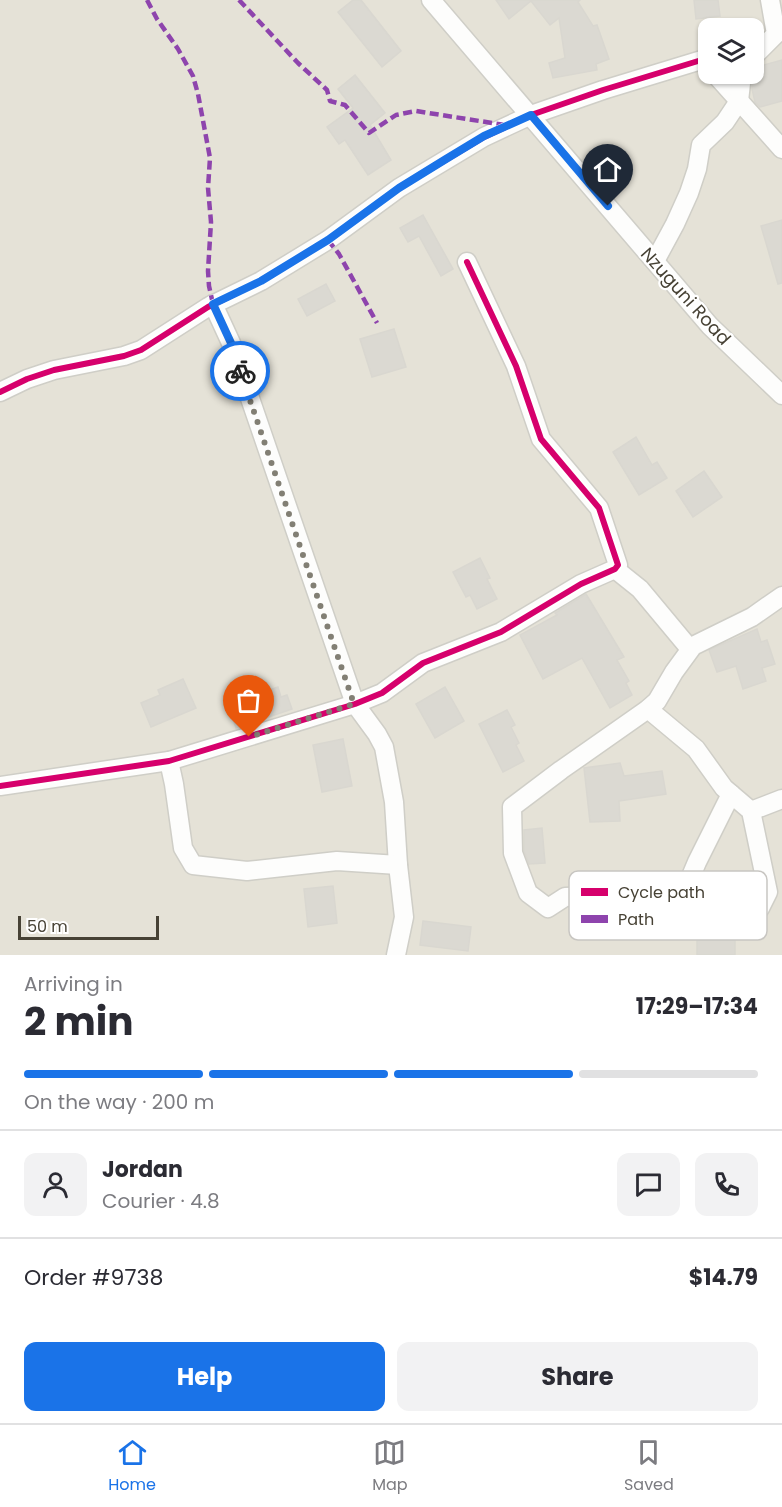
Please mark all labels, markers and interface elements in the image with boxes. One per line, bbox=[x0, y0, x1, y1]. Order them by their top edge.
map controls bbox=[698, 18, 764, 84]
button: layers bbox=[698, 18, 764, 84]
pin bbox=[582, 144, 633, 206]
icon: home bbox=[591, 153, 624, 186]
street label: Nzuguni Road bbox=[635, 242, 737, 350]
courier bbox=[210, 341, 270, 401]
icon: bike bbox=[224, 355, 257, 388]
pin bbox=[223, 675, 274, 737]
icon: bag bbox=[232, 684, 265, 717]
legend bbox=[569, 871, 767, 940]
text: Cycle path bbox=[618, 881, 705, 904]
text: Path bbox=[618, 908, 654, 931]
scale bar bbox=[18, 913, 159, 940]
text: 50 m bbox=[27, 915, 68, 938]
text: Arriving in bbox=[24, 970, 123, 998]
text: 17:29–17:34 bbox=[636, 991, 758, 1022]
text: 2 min bbox=[24, 994, 134, 1049]
text: On the way · 200 m bbox=[24, 1088, 214, 1116]
button: person bbox=[24, 1153, 87, 1216]
button: chat bbox=[617, 1153, 680, 1216]
button: phone bbox=[695, 1153, 758, 1216]
text: Jordan bbox=[102, 1154, 183, 1185]
text: Courier · 4.8 bbox=[102, 1187, 220, 1215]
text: Order #9738 bbox=[24, 1262, 163, 1293]
text: $14.79 bbox=[689, 1262, 758, 1293]
button: Help bbox=[24, 1342, 385, 1411]
button: Share bbox=[397, 1342, 758, 1411]
tab: Home bbox=[108, 1436, 156, 1497]
tab: Map bbox=[372, 1436, 408, 1497]
tab: Saved bbox=[624, 1436, 674, 1497]

